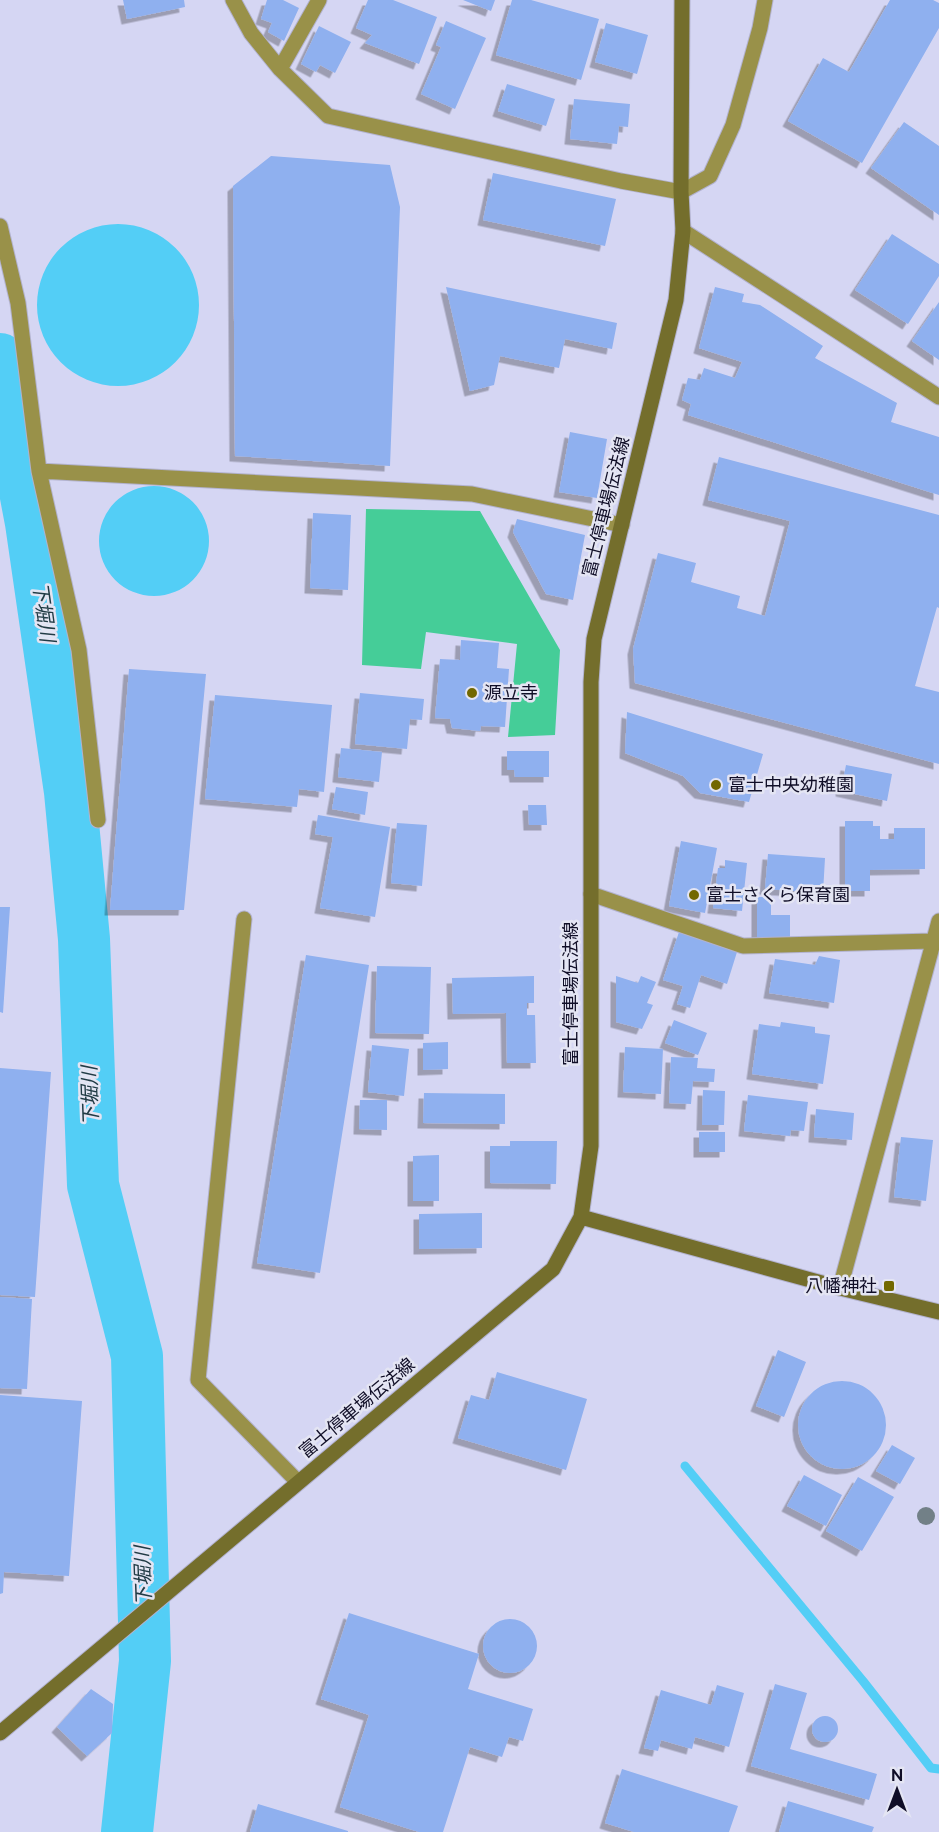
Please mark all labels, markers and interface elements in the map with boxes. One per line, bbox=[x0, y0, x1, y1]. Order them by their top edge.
street label: 富士停車場伝法線 bbox=[578, 434, 633, 579]
water label: 下堀川 bbox=[28, 581, 60, 645]
place label: 源立寺 bbox=[484, 682, 538, 703]
marker: 源立寺 bbox=[465, 686, 479, 700]
place label: 富士中央幼稚園 bbox=[728, 774, 854, 795]
marker: 富士中央幼稚園 bbox=[709, 778, 723, 792]
place label: 富士さくら保育園 bbox=[706, 884, 850, 905]
marker: 富士さくら保育園 bbox=[687, 888, 701, 902]
street label: 富士停車場伝法線 bbox=[560, 922, 581, 1066]
water label: 下堀川 bbox=[77, 1064, 103, 1126]
place label: 八幡神社 bbox=[805, 1275, 877, 1296]
marker: 八幡神社 bbox=[882, 1279, 896, 1293]
street label: 富士停車場伝法線 bbox=[295, 1353, 419, 1462]
water label: 下堀川 bbox=[130, 1544, 156, 1606]
north arrow bbox=[867, 1760, 927, 1820]
text: N bbox=[891, 1766, 903, 1785]

